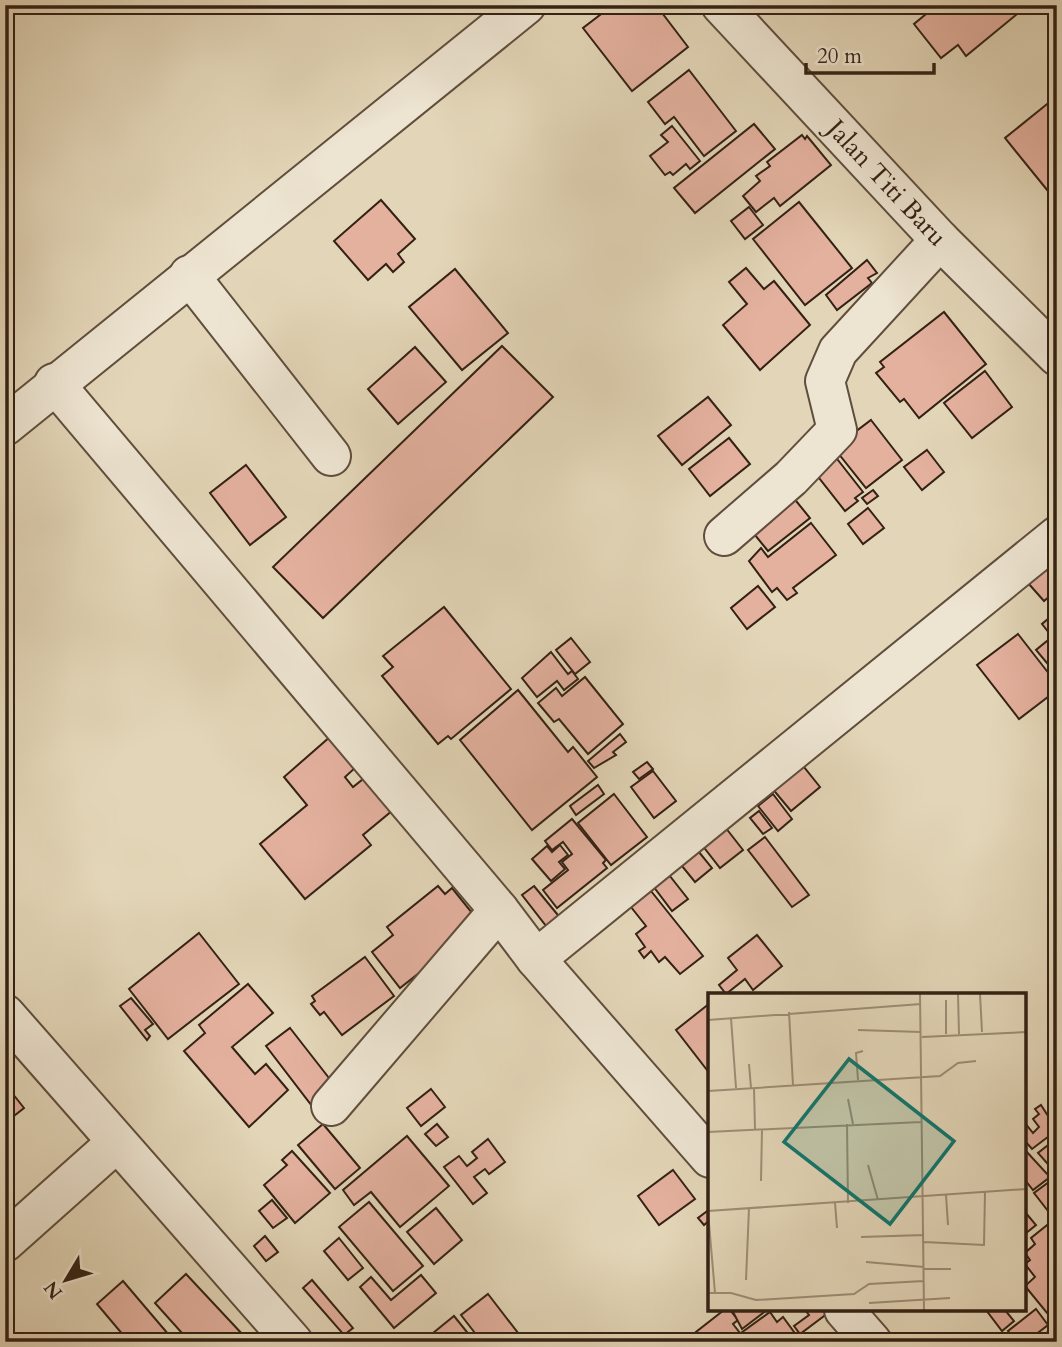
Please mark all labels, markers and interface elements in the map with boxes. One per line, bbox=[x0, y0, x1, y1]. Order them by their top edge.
scale bar bbox=[806, 32, 934, 76]
text: 20 m bbox=[817, 42, 862, 71]
street label: Jalan Titi Baru bbox=[817, 109, 955, 254]
inset map bbox=[708, 993, 1027, 1312]
north arrow bbox=[32, 1246, 102, 1316]
text: N bbox=[38, 1275, 69, 1304]

